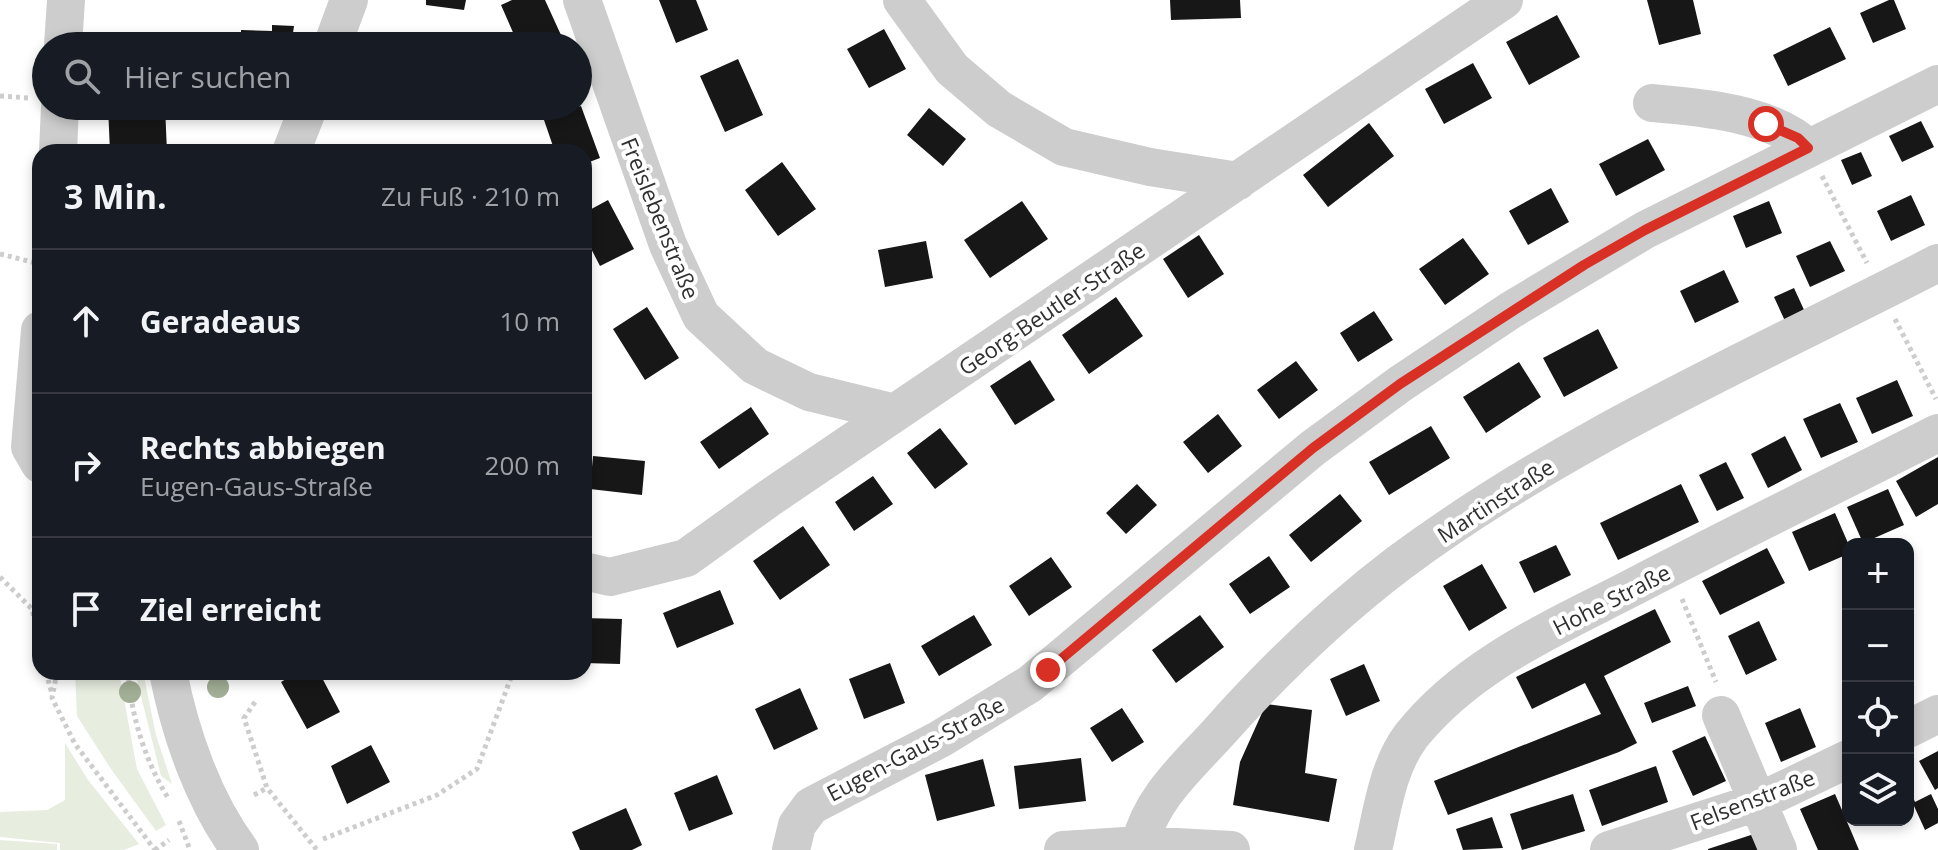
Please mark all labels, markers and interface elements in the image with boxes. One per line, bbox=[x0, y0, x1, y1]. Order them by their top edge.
search box bbox=[32, 32, 592, 120]
icon: search bbox=[60, 54, 104, 98]
text: Hier suchen bbox=[124, 56, 291, 97]
route start bbox=[1748, 106, 1784, 142]
street label: Freislebenstraße bbox=[615, 133, 707, 303]
text: 3 Min. bbox=[64, 173, 167, 219]
text: Zu Fuß · 210 m bbox=[381, 178, 560, 214]
street label: Georg-Beutler-Straße bbox=[952, 234, 1150, 382]
icon: ahead bbox=[64, 299, 108, 343]
text: Geradeaus bbox=[140, 301, 301, 342]
text: 10 m bbox=[499, 303, 560, 339]
text: Rechts abbiegen bbox=[140, 427, 386, 468]
icon: right bbox=[64, 443, 108, 487]
text: 200 m bbox=[485, 447, 560, 483]
street label: Martinstraße bbox=[1431, 451, 1559, 549]
text: Eugen-Gaus-Straße bbox=[140, 468, 373, 504]
map controls bbox=[1842, 538, 1914, 826]
button: + bbox=[1842, 538, 1914, 610]
street label: Hohe Straße bbox=[1547, 557, 1675, 641]
icon: arrive bbox=[64, 587, 108, 631]
text: Ziel erreicht bbox=[140, 589, 321, 630]
button: − bbox=[1842, 610, 1914, 682]
route end bbox=[1030, 652, 1066, 688]
button: locate bbox=[1842, 682, 1914, 754]
street label: Eugen-Gaus-Straße bbox=[821, 689, 1009, 807]
button: layers bbox=[1842, 754, 1914, 826]
street label: Felsenstraße bbox=[1685, 761, 1819, 837]

